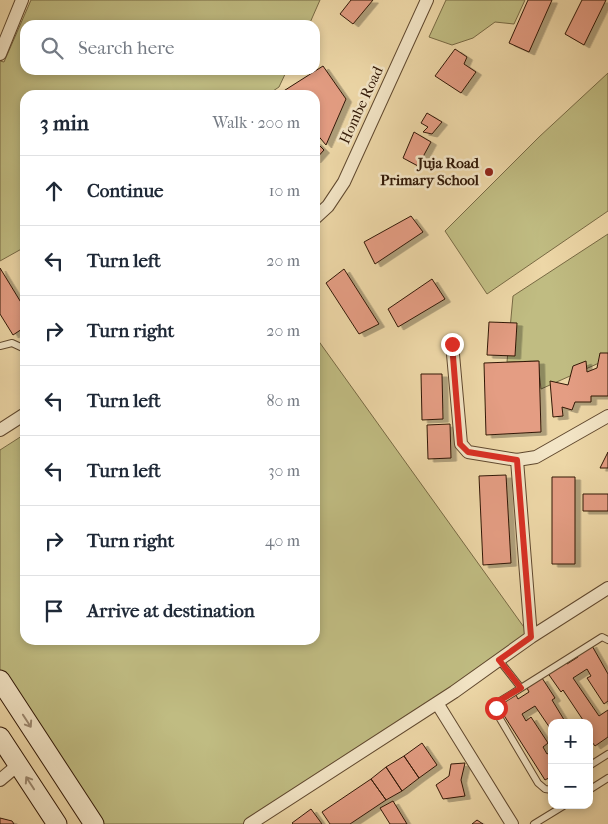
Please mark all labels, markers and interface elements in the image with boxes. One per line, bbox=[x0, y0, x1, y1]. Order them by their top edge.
search box bbox=[20, 20, 320, 75]
icon: search bbox=[38, 34, 66, 62]
text: Search here bbox=[78, 37, 174, 59]
street label: Hombe Road bbox=[335, 63, 387, 147]
text: 3 min bbox=[40, 111, 89, 135]
text: Walk · 200 m bbox=[213, 113, 300, 132]
place label: Juja Road Primary School bbox=[380, 154, 480, 189]
marker: Juja Road Primary School bbox=[483, 166, 495, 178]
icon: ahead bbox=[40, 177, 68, 205]
text: Continue bbox=[87, 180, 163, 202]
text: 10 m bbox=[269, 181, 300, 200]
icon: left bbox=[40, 247, 68, 275]
text: Turn left bbox=[87, 250, 161, 272]
text: 20 m bbox=[266, 251, 300, 270]
icon: right bbox=[40, 317, 68, 345]
text: Turn right bbox=[87, 320, 174, 342]
text: 20 m bbox=[266, 321, 300, 340]
route end bbox=[441, 333, 464, 356]
icon: left bbox=[40, 387, 68, 415]
text: Turn left bbox=[87, 390, 161, 412]
text: 80 m bbox=[266, 391, 300, 410]
icon: left bbox=[40, 457, 68, 485]
text: Turn left bbox=[87, 460, 161, 482]
text: 30 m bbox=[268, 461, 300, 480]
icon: right bbox=[40, 527, 68, 555]
text: Turn right bbox=[87, 530, 174, 552]
text: 40 m bbox=[265, 531, 300, 550]
icon: arrive bbox=[40, 597, 68, 625]
text: Arrive at destination bbox=[87, 600, 255, 622]
route start bbox=[485, 697, 508, 720]
one-way arrow bbox=[21, 714, 32, 728]
map controls bbox=[548, 719, 593, 809]
button: + bbox=[548, 719, 593, 764]
button: − bbox=[548, 764, 593, 809]
one-way arrow bbox=[25, 777, 35, 791]

